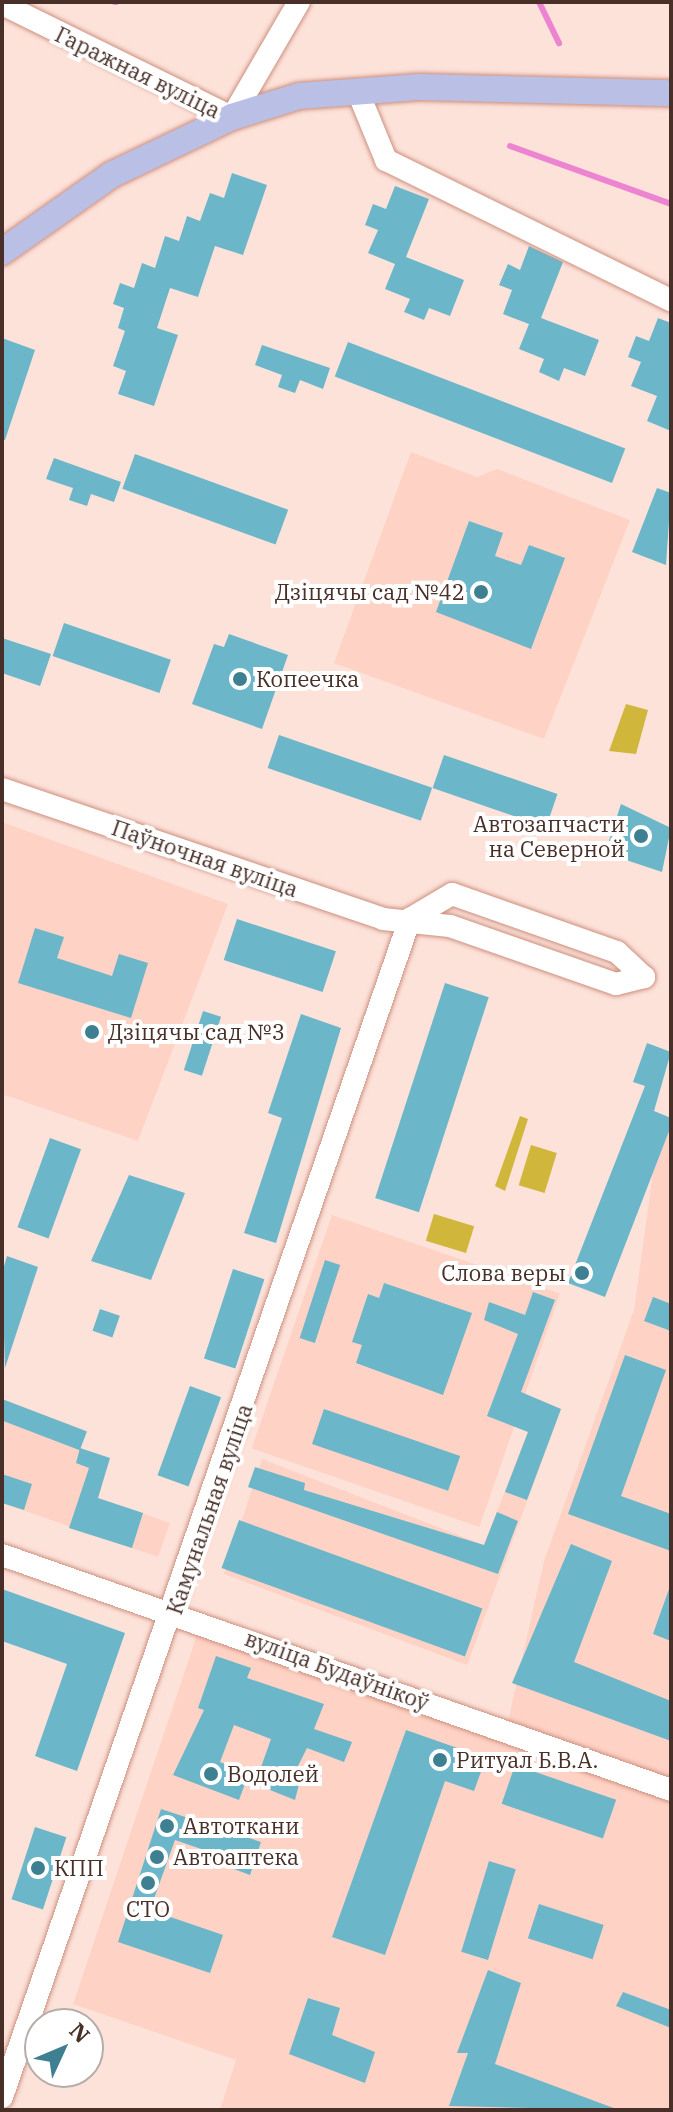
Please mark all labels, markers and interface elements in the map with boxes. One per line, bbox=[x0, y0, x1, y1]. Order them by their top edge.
street label: Гаражная вуліца bbox=[51, 21, 225, 123]
place label: Дзіцячы сад №42 bbox=[275, 579, 465, 605]
marker: Дзіцячы сад №42 bbox=[472, 583, 490, 601]
place label: Копеечка bbox=[256, 666, 359, 692]
marker: Копеечка bbox=[231, 670, 249, 688]
place label: Автозапчасти на Северной bbox=[473, 810, 625, 862]
street label: Паўночная вуліца bbox=[108, 814, 302, 902]
marker: Автозапчасти на Северной bbox=[632, 827, 650, 845]
place label: Дзіцячы сад №3 bbox=[108, 1019, 285, 1045]
marker: Дзіцячы сад №3 bbox=[83, 1023, 101, 1041]
place label: Слова веры bbox=[441, 1260, 566, 1286]
marker: Слова веры bbox=[573, 1264, 591, 1282]
street label: Камунальная вуліца bbox=[161, 1400, 257, 1618]
street label: вуліца Будаўнікоў bbox=[241, 1624, 433, 1716]
place label: Ритуал Б.В.А. bbox=[456, 1747, 599, 1773]
marker: Ритуал Б.В.А. bbox=[431, 1751, 449, 1769]
place label: Водолей bbox=[227, 1761, 319, 1787]
marker: Водолей bbox=[202, 1765, 220, 1783]
place label: Автоткани bbox=[183, 1813, 300, 1839]
marker: Автоткани bbox=[158, 1817, 176, 1835]
place label: Автоаптека bbox=[173, 1844, 299, 1870]
marker: Автоаптека bbox=[148, 1848, 166, 1866]
place label: КПП bbox=[54, 1855, 104, 1881]
marker: КПП bbox=[29, 1859, 47, 1877]
marker: СТО bbox=[139, 1874, 157, 1892]
place label: СТО bbox=[126, 1896, 170, 1922]
north arrow bbox=[24, 2008, 104, 2088]
text: N bbox=[64, 2016, 97, 2049]

